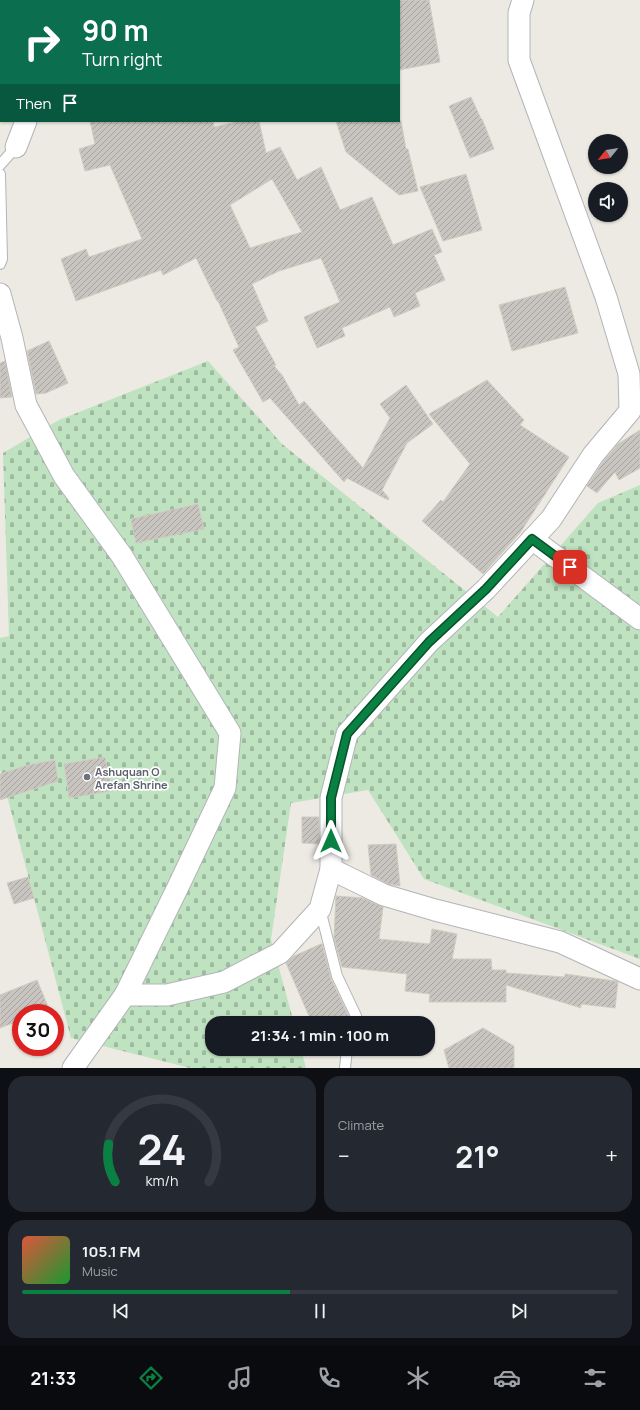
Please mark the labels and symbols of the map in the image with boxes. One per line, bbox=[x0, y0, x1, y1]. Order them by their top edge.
north arrow bbox=[588, 134, 628, 174]
pin bbox=[553, 550, 587, 584]
place label: Ashuquan O Arefan Shrine bbox=[95, 764, 168, 792]
marker: Ashuquan O Arefan Shrine bbox=[82, 772, 92, 782]
position arrow bbox=[310, 820, 352, 862]
speed limit sign: 30 bbox=[12, 1004, 64, 1056]

